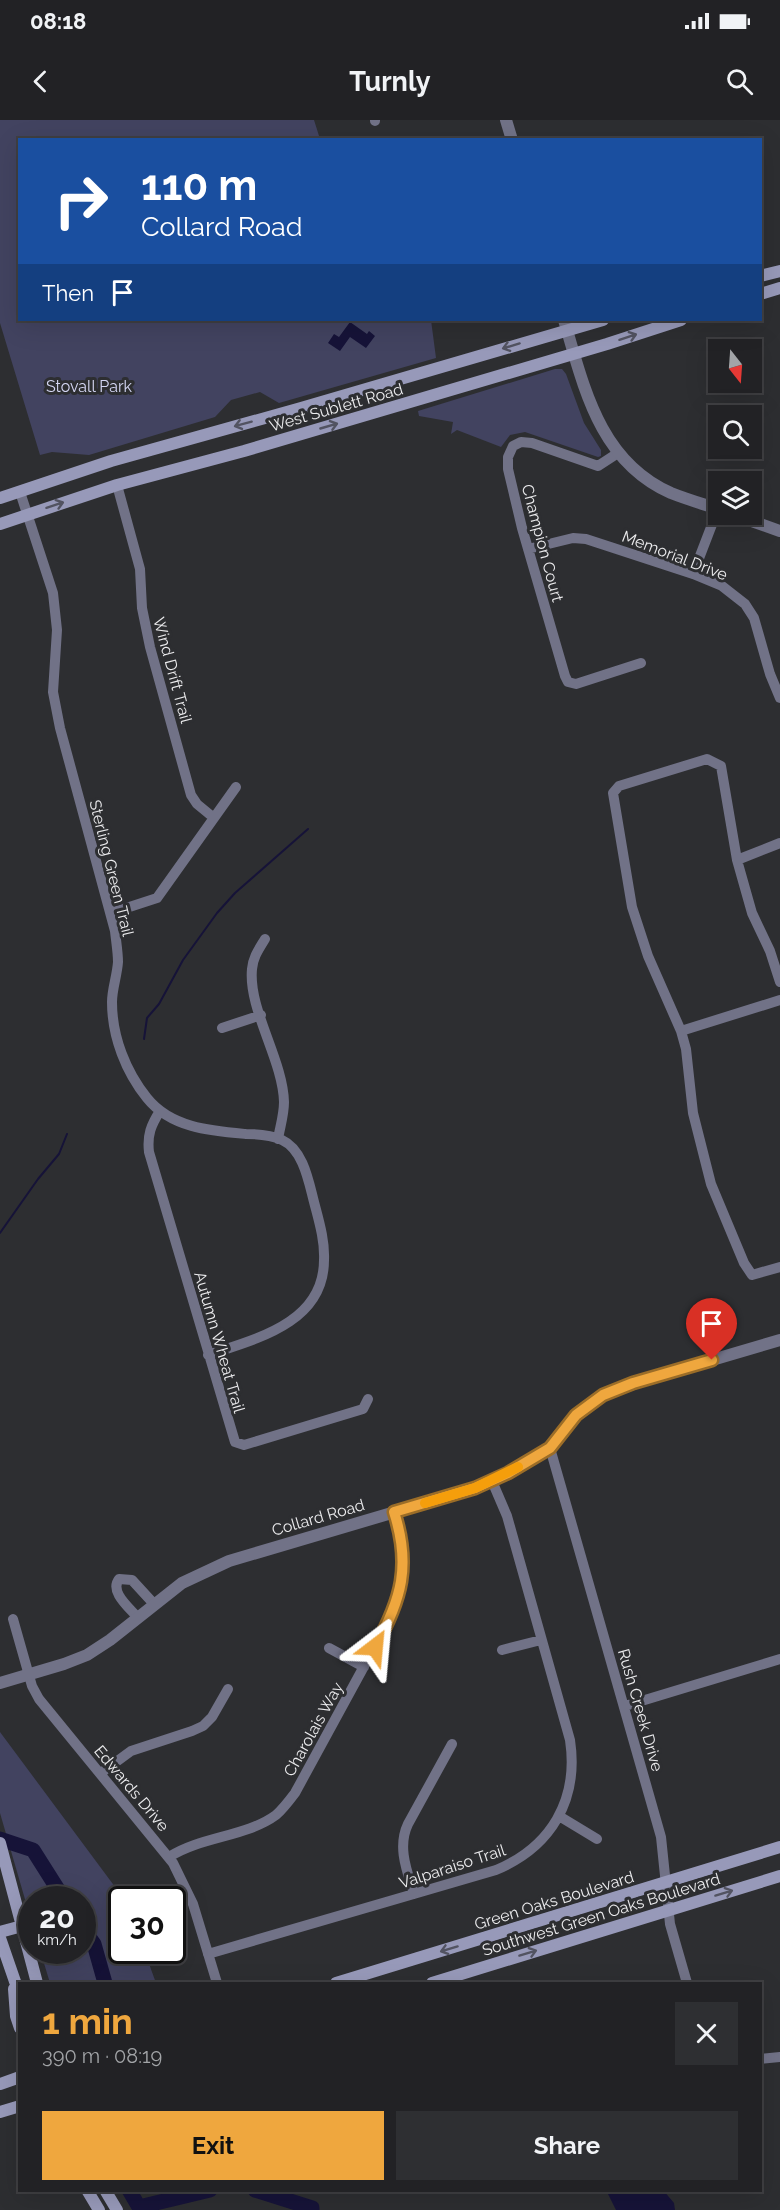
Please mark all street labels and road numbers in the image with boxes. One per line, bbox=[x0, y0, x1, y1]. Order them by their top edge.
street label: West Sublett Road bbox=[267, 379, 405, 436]
street label: Champion Court bbox=[518, 482, 568, 605]
street label: Memorial Drive bbox=[619, 527, 730, 584]
street label: Wind Drift Trail bbox=[149, 615, 196, 726]
street label: Sterling Green Trail bbox=[85, 798, 138, 939]
street label: Autumn Wheat Trail bbox=[190, 1269, 249, 1416]
street label: Collard Road bbox=[270, 1495, 367, 1540]
street label: Rush Creek Drive bbox=[614, 1647, 667, 1774]
street label: Charolais Way bbox=[280, 1679, 347, 1780]
street label: Edwards Drive bbox=[90, 1741, 173, 1835]
street label: Valparaiso Trail bbox=[397, 1840, 508, 1893]
street label: Green Oaks Boulevard bbox=[472, 1867, 636, 1934]
street label: Southwest Green Oaks Boulevard bbox=[480, 1869, 723, 1960]

